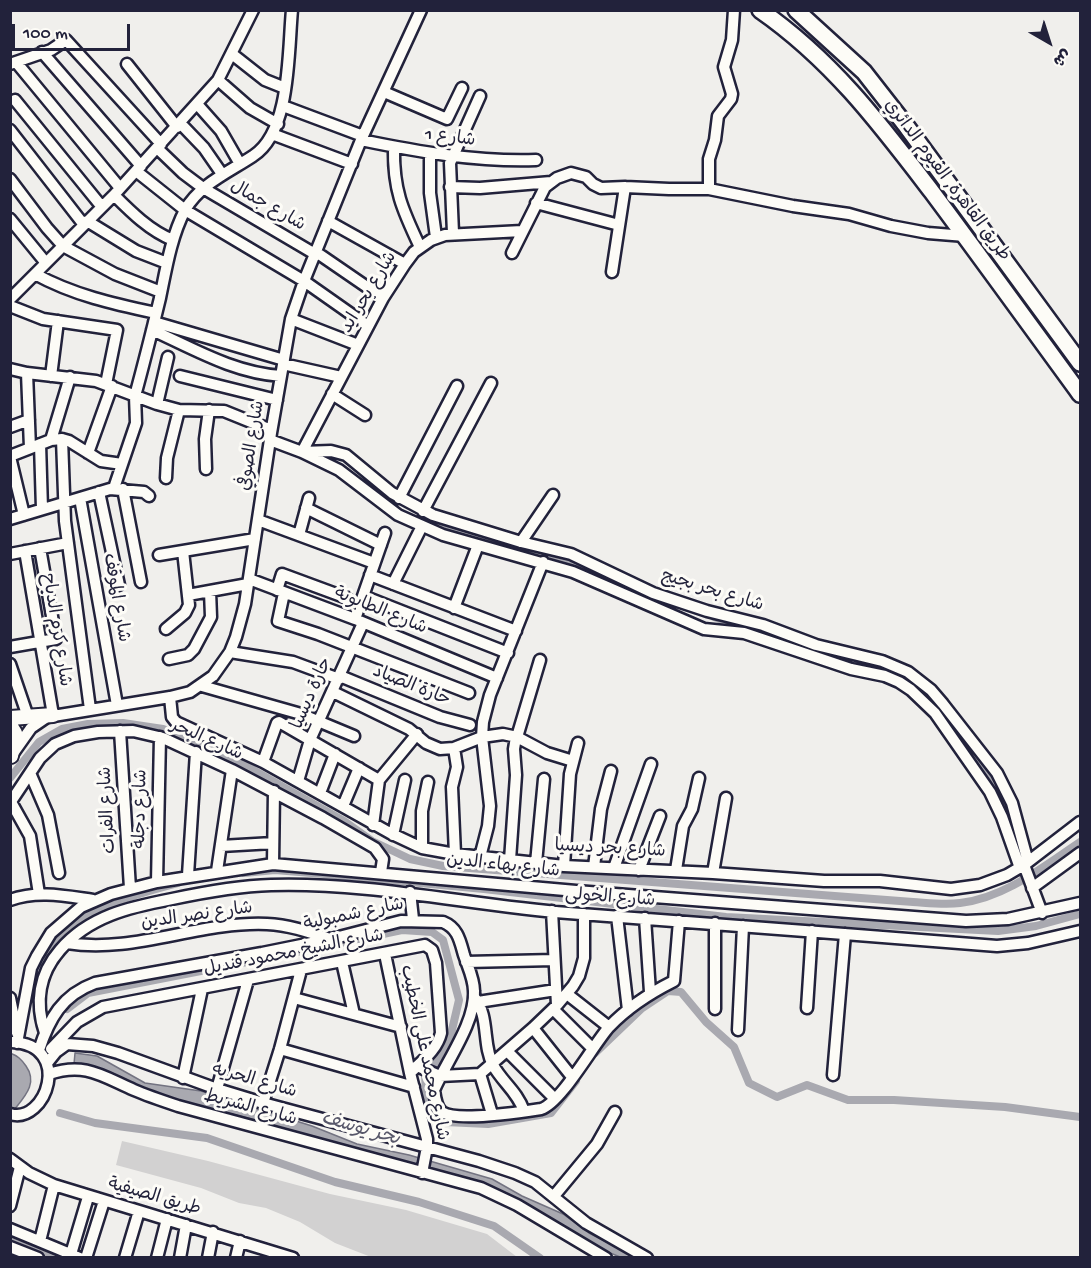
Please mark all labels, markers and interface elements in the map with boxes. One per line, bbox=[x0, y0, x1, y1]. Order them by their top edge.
scale bar bbox=[15, 12, 134, 50]
north arrow bbox=[1019, 12, 1079, 72]
text: 100 m bbox=[23, 24, 68, 45]
text: ش bbox=[1048, 43, 1073, 69]
street label: طريق القاهرة, الفيوم الدائري bbox=[878, 96, 1014, 266]
street label: شارع 1 bbox=[424, 125, 476, 153]
street label: شارع جمال bbox=[225, 177, 309, 237]
street label: شارع بحر ايد bbox=[337, 248, 403, 338]
street label: شارع الصوفي bbox=[235, 399, 271, 493]
street label: شارع الموقف bbox=[97, 552, 133, 644]
street label: شارع بحر بجيج bbox=[658, 566, 766, 618]
street label: شارع كرم الدباح bbox=[35, 572, 75, 688]
street label: شارع الطابونة bbox=[331, 584, 429, 640]
street label: حارة ديسيا bbox=[288, 655, 338, 733]
street label: حارة الصياد bbox=[369, 662, 453, 712]
street label: شارع البحر bbox=[167, 716, 245, 766]
street label: شارع الفرات bbox=[96, 766, 122, 854]
street label: شارع دجلة bbox=[131, 769, 153, 849]
street label: شارع بحر ديسيا bbox=[554, 836, 666, 864]
street label: شارع بهاء الدين bbox=[445, 850, 561, 884]
street label: شارع الخولى bbox=[564, 885, 656, 913]
street label: شارع شمبولية bbox=[302, 895, 406, 937]
street label: شارع نصر الدين bbox=[140, 898, 254, 936]
street label: شارع الشيخ محمود قنديل bbox=[202, 926, 386, 982]
street label: شارع محمد على الخطيب bbox=[394, 963, 452, 1143]
street label: شارع الحريه bbox=[209, 1060, 299, 1104]
street label: شارع الشريط bbox=[201, 1086, 299, 1132]
water label: بحر يوسف bbox=[318, 1107, 402, 1153]
street label: طريق الصيفية bbox=[105, 1174, 203, 1222]

